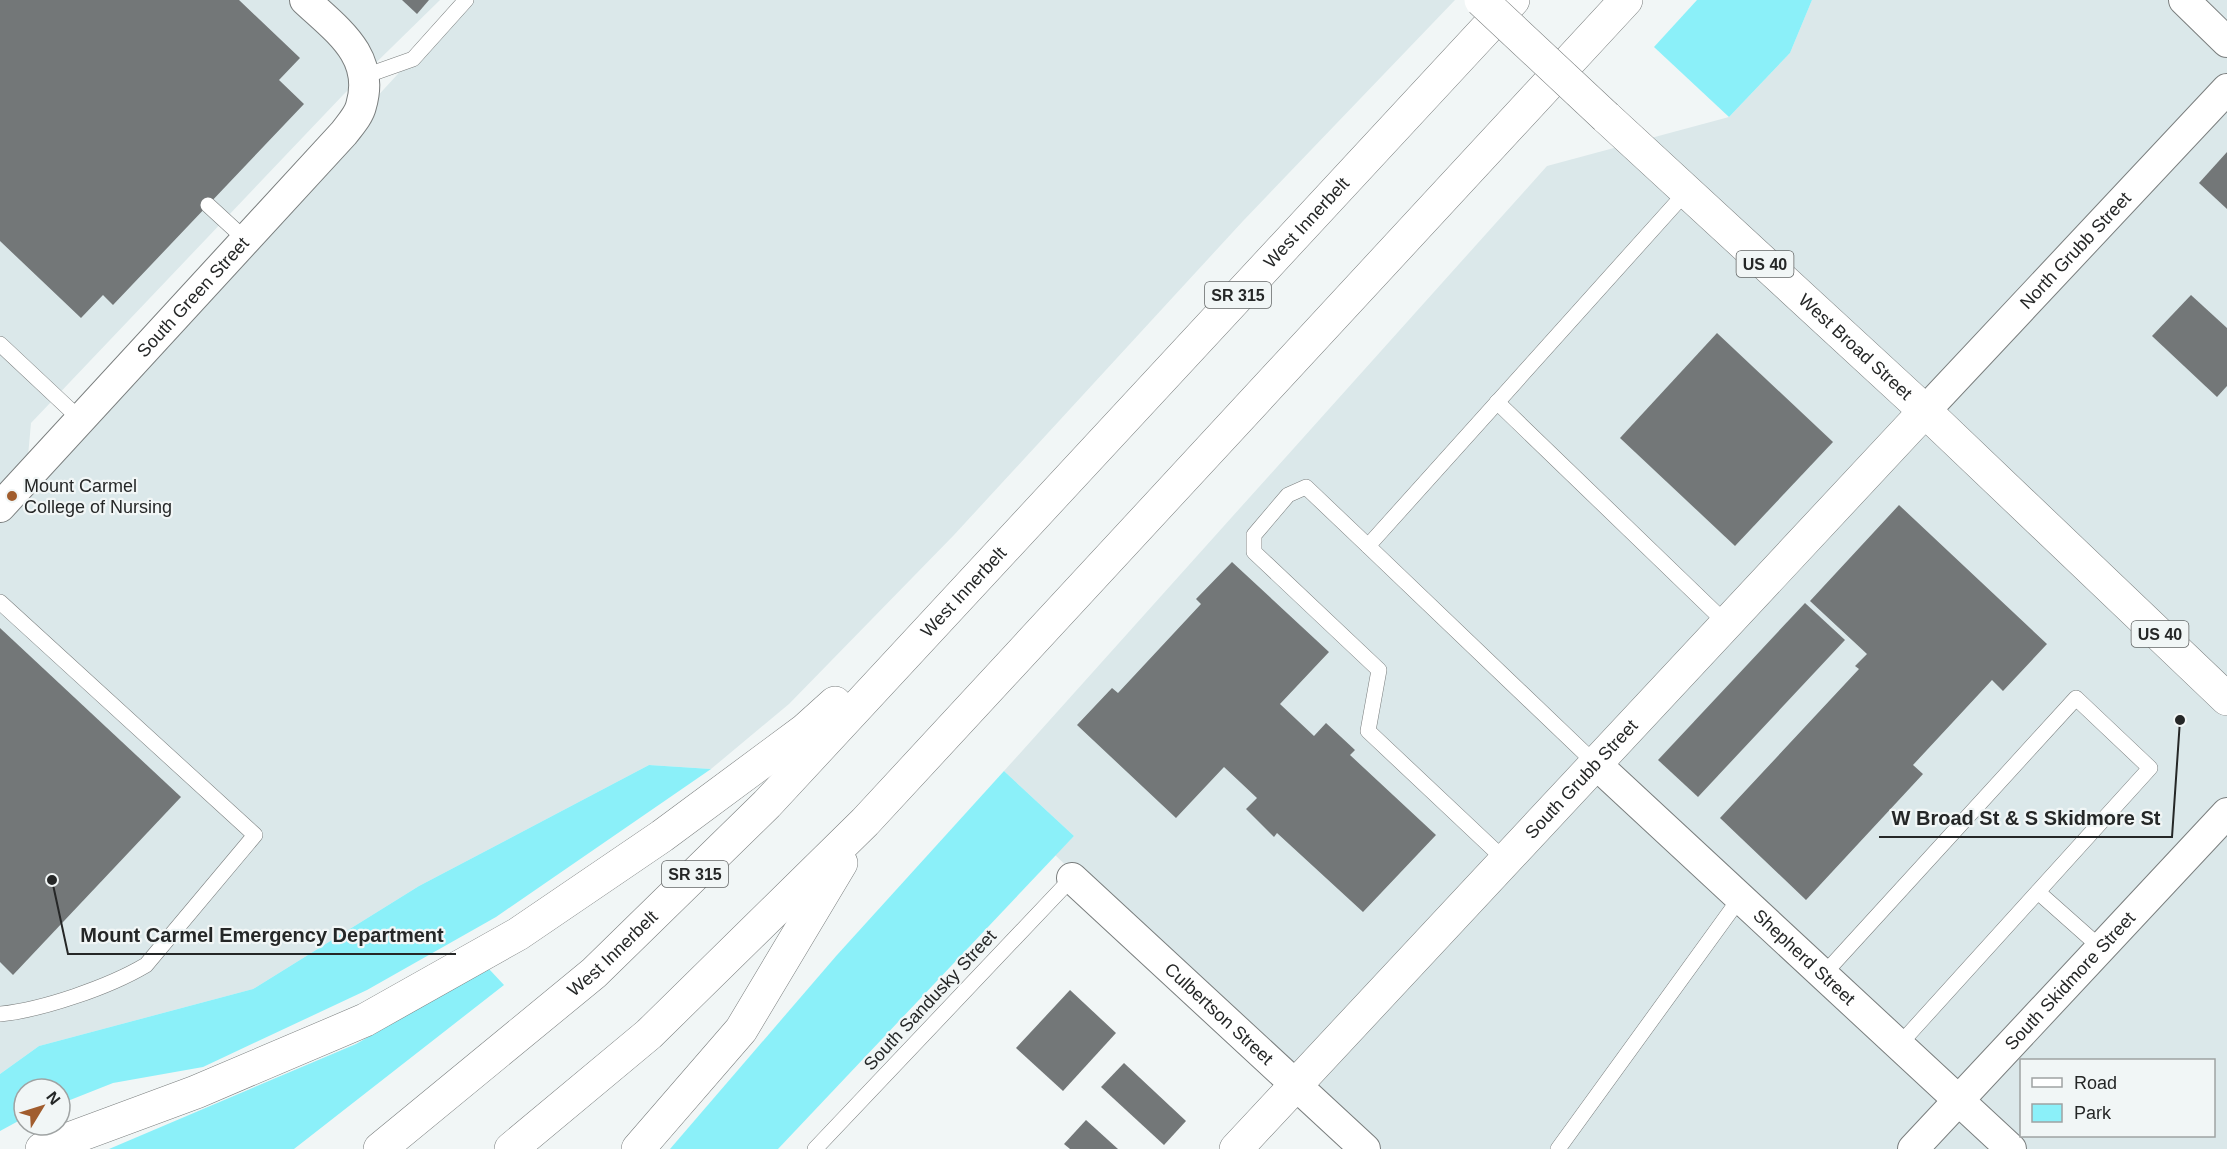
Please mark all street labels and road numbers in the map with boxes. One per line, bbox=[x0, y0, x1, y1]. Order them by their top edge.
street label: West Innerbelt bbox=[1260, 173, 1353, 272]
street label: North Grubb Street bbox=[2016, 188, 2135, 313]
street label: South Green Street bbox=[133, 233, 253, 361]
road number: US 40 bbox=[1736, 251, 1794, 277]
road number: SR 315 bbox=[1205, 282, 1271, 308]
street label: West Broad Street bbox=[1795, 290, 1916, 404]
street label: West Innerbelt bbox=[917, 543, 1010, 641]
road number: US 40 bbox=[2132, 621, 2188, 647]
street label: South Grubb Street bbox=[1521, 716, 1642, 843]
road number: SR 315 bbox=[662, 861, 728, 887]
street label: Shepherd Street bbox=[1749, 905, 1859, 1009]
street label: West Innerbelt bbox=[564, 907, 662, 1000]
street label: South Skidmore Street bbox=[2001, 908, 2139, 1054]
street label: South Sandusky Street bbox=[860, 926, 1000, 1074]
street label: Culbertson Street bbox=[1161, 959, 1277, 1069]

